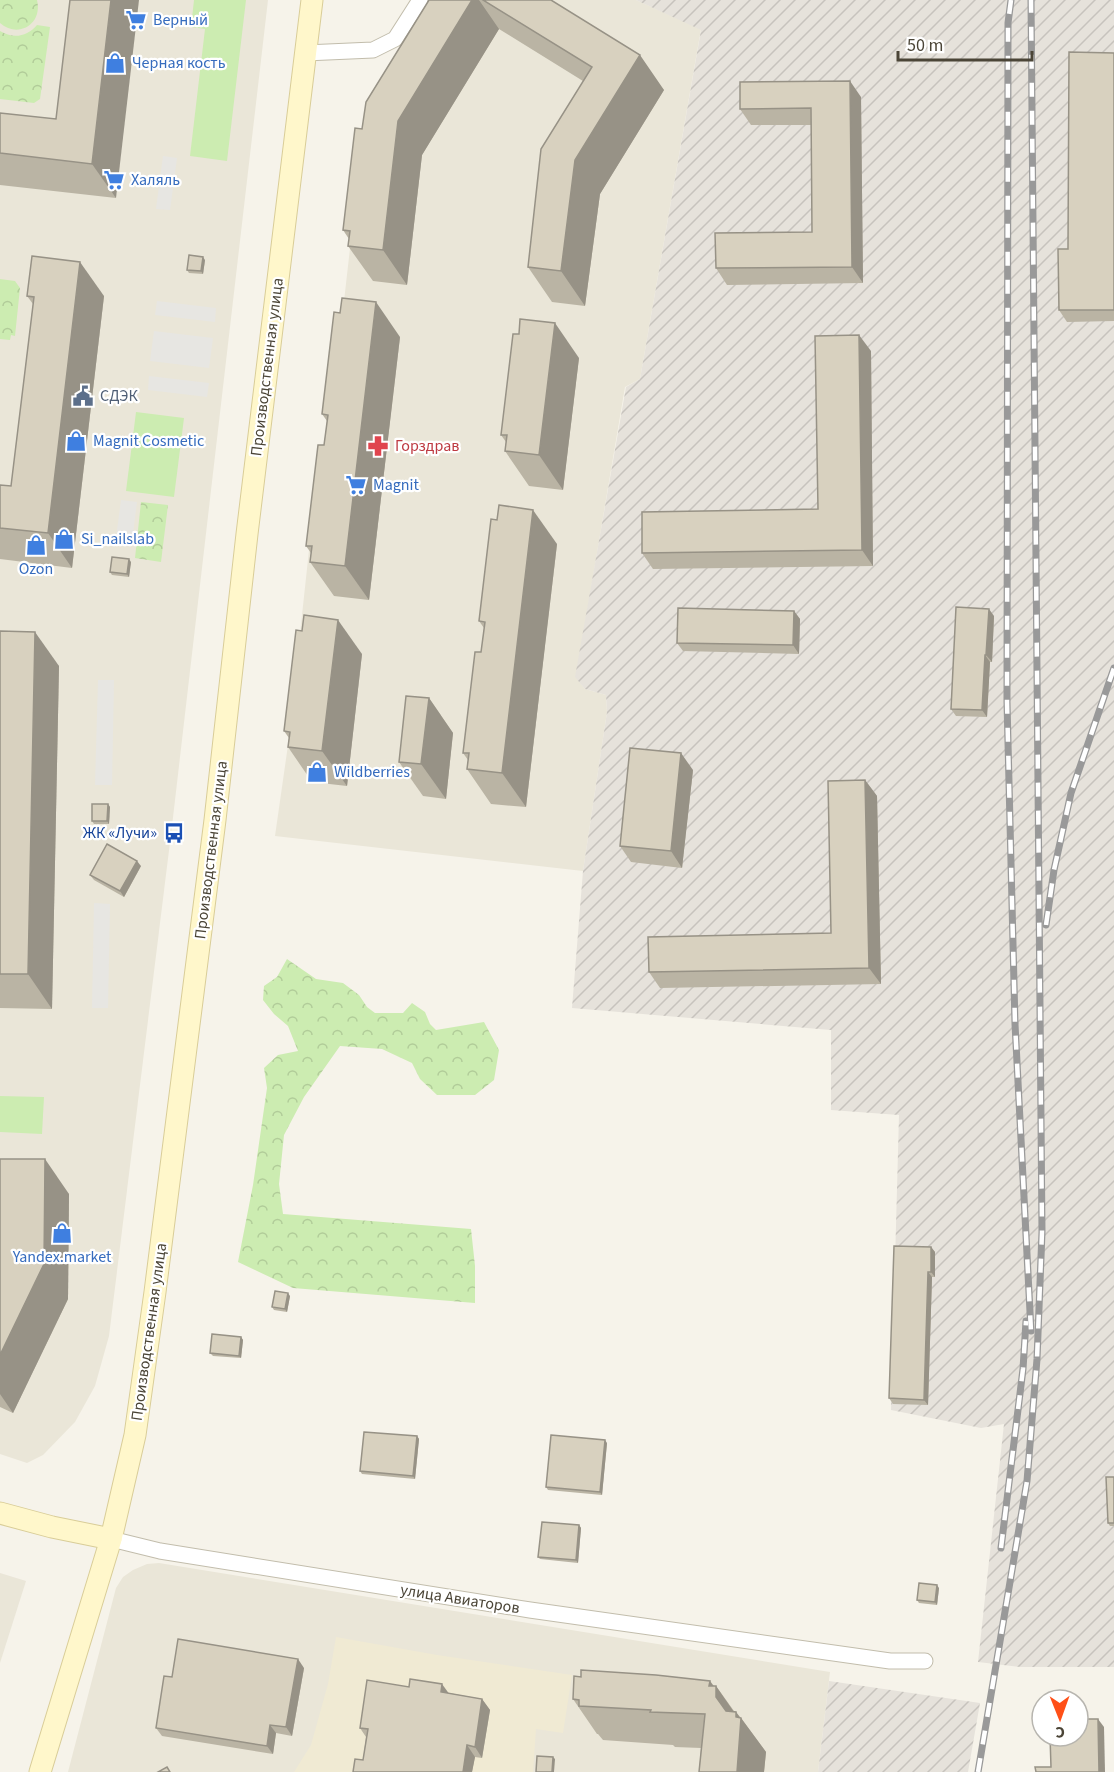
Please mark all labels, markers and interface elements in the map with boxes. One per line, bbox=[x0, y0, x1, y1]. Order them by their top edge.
supermarket icon: Верный bbox=[124, 8, 148, 32]
place label: Верный bbox=[153, 9, 208, 31]
scale bar bbox=[898, 24, 1032, 62]
text: 50 m bbox=[907, 33, 943, 58]
shop icon: Черная кость bbox=[103, 51, 127, 75]
place label: Черная кость bbox=[132, 52, 226, 74]
supermarket icon: Халяль bbox=[102, 168, 126, 192]
place label: Халяль bbox=[131, 169, 180, 191]
street label: Производственная улица bbox=[245, 277, 289, 457]
public building icon: СДЭК bbox=[71, 384, 95, 408]
place label: СДЭК bbox=[100, 385, 138, 407]
shop icon: Magnit Cosmetic bbox=[64, 429, 88, 453]
place label: Magnit Cosmetic bbox=[93, 430, 204, 452]
pharmacy icon: Горздрав bbox=[366, 434, 390, 458]
place label: Горздрав bbox=[395, 435, 459, 457]
supermarket icon: Magnit bbox=[344, 473, 368, 497]
place label: Magnit bbox=[373, 474, 419, 496]
shop icon: Si_nailslab bbox=[52, 527, 76, 551]
place label: Si_nailslab bbox=[81, 528, 154, 550]
shop icon: Ozon bbox=[24, 533, 48, 557]
place label: Ozon bbox=[19, 558, 53, 580]
street label: Производственная улица bbox=[189, 760, 233, 940]
shop icon: Wildberries bbox=[305, 760, 329, 784]
place label: Wildberries bbox=[334, 761, 410, 783]
bus stop icon: ЖК «Лучи» bbox=[162, 821, 186, 845]
place label: ЖК «Лучи» bbox=[83, 822, 157, 844]
shop icon: Yandex.market bbox=[50, 1221, 74, 1245]
street label: Производственная улица bbox=[126, 1242, 172, 1422]
place label: Yandex.market bbox=[12, 1246, 112, 1268]
street label: улица Авиаторов bbox=[399, 1579, 521, 1619]
north arrow bbox=[1030, 1688, 1090, 1748]
text: С bbox=[1055, 1721, 1065, 1743]

